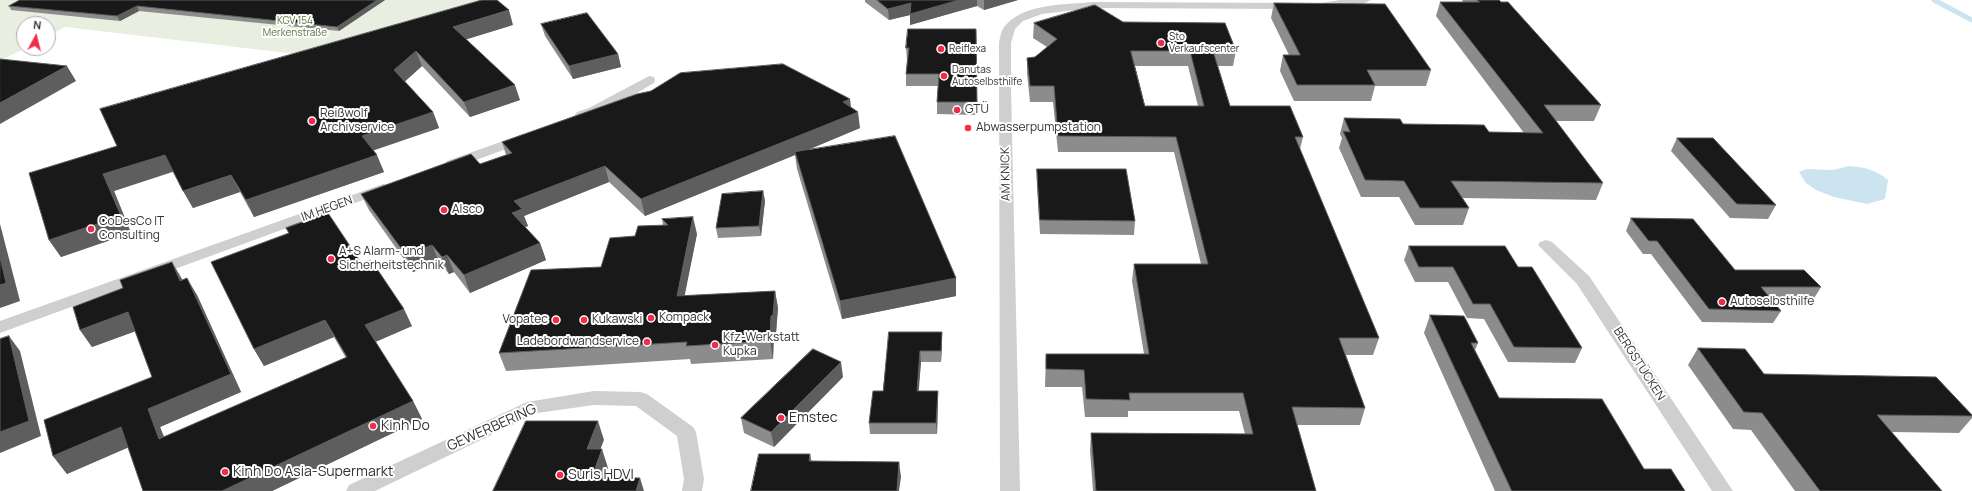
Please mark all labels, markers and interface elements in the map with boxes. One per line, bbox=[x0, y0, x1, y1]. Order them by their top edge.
park label: KGV 154 Merkenstraße bbox=[263, 15, 327, 38]
north arrow bbox=[16, 16, 56, 56]
text: N bbox=[33, 17, 42, 33]
place label: Sto Verkaufscenter bbox=[1169, 31, 1239, 54]
marker: Sto Verkaufscenter bbox=[1156, 38, 1166, 48]
place label: Reiflexa bbox=[949, 43, 986, 55]
marker: Reiflexa bbox=[936, 44, 946, 54]
place label: Danutas Autoselbsthilfe bbox=[952, 64, 1022, 88]
marker: Danutas Autoselbsthilfe bbox=[939, 71, 949, 81]
place label: GTÜ bbox=[965, 103, 989, 117]
marker: GTÜ bbox=[952, 105, 962, 115]
place label: Reißwolf Archivservice bbox=[320, 107, 394, 135]
marker: Reißwolf Archivservice bbox=[307, 116, 317, 126]
place label: Abwasserpumpstation bbox=[976, 121, 1101, 135]
marker: Abwasserpumpstation bbox=[963, 123, 973, 133]
street label: AM KNICK bbox=[998, 147, 1014, 201]
street label: IM HEGEN bbox=[299, 193, 355, 225]
place label: Alsco bbox=[452, 203, 482, 217]
marker: Alsco bbox=[439, 205, 449, 215]
place label: CoDesCo IT Consulting bbox=[99, 215, 164, 243]
marker: CoDesCo IT Consulting bbox=[86, 224, 96, 234]
place label: A+S Alarm- und Sicherheitstechnik bbox=[339, 245, 444, 273]
marker: A+S Alarm- und Sicherheitstechnik bbox=[326, 254, 336, 264]
place label: Autoselbsthilfe bbox=[1730, 295, 1814, 309]
marker: Autoselbsthilfe bbox=[1717, 297, 1727, 307]
place label: Kompack bbox=[659, 311, 709, 325]
place label: Vopatec bbox=[502, 313, 548, 327]
place label: Kukawski bbox=[592, 313, 642, 327]
marker: Kompack bbox=[646, 313, 656, 323]
marker: Vopatec bbox=[551, 315, 561, 325]
marker: Kukawski bbox=[579, 315, 589, 325]
street label: BERGSTÜCKEN bbox=[1610, 325, 1668, 403]
place label: Kfz-Werkstatt Kupka bbox=[723, 331, 800, 359]
place label: Ladebordwandservice bbox=[517, 335, 639, 349]
marker: Ladebordwandservice bbox=[642, 337, 652, 347]
marker: Kfz-Werkstatt Kupka bbox=[710, 340, 720, 350]
street label: GEWERBERING bbox=[445, 401, 539, 455]
place label: Emstec bbox=[789, 410, 837, 426]
marker: Emstec bbox=[776, 413, 786, 423]
place label: Kinh Do bbox=[381, 418, 430, 434]
marker: Kinh Do bbox=[368, 421, 378, 431]
place label: Kinh Do Asia-Supermarkt bbox=[233, 464, 393, 480]
marker: Kinh Do Asia-Supermarkt bbox=[220, 467, 230, 477]
place label: Suris HDVI bbox=[568, 467, 634, 483]
marker: Suris HDVI bbox=[555, 470, 565, 480]

